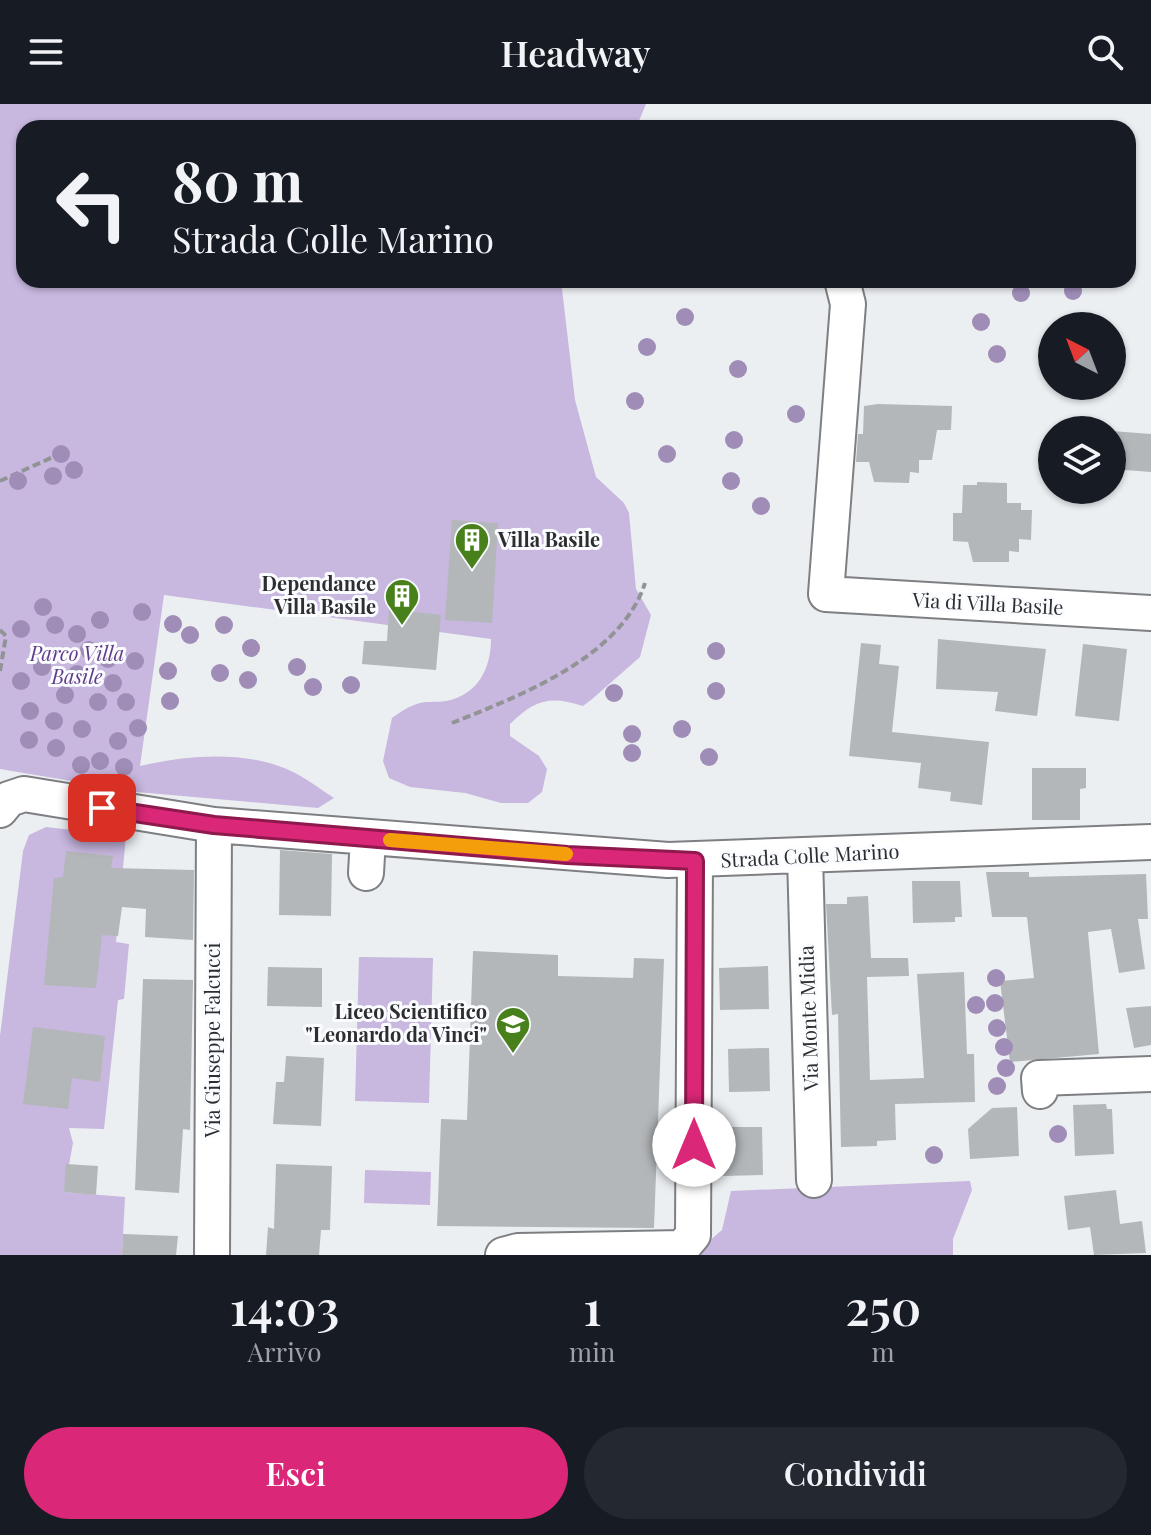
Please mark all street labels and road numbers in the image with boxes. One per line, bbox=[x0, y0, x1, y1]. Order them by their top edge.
street label: Via di Villa Basile bbox=[911, 585, 1064, 620]
street label: Strada Colle Marino bbox=[720, 836, 900, 873]
street label: Via Giuseppe Falcucci bbox=[198, 942, 225, 1138]
street label: Via Monte Midia bbox=[791, 945, 824, 1092]

